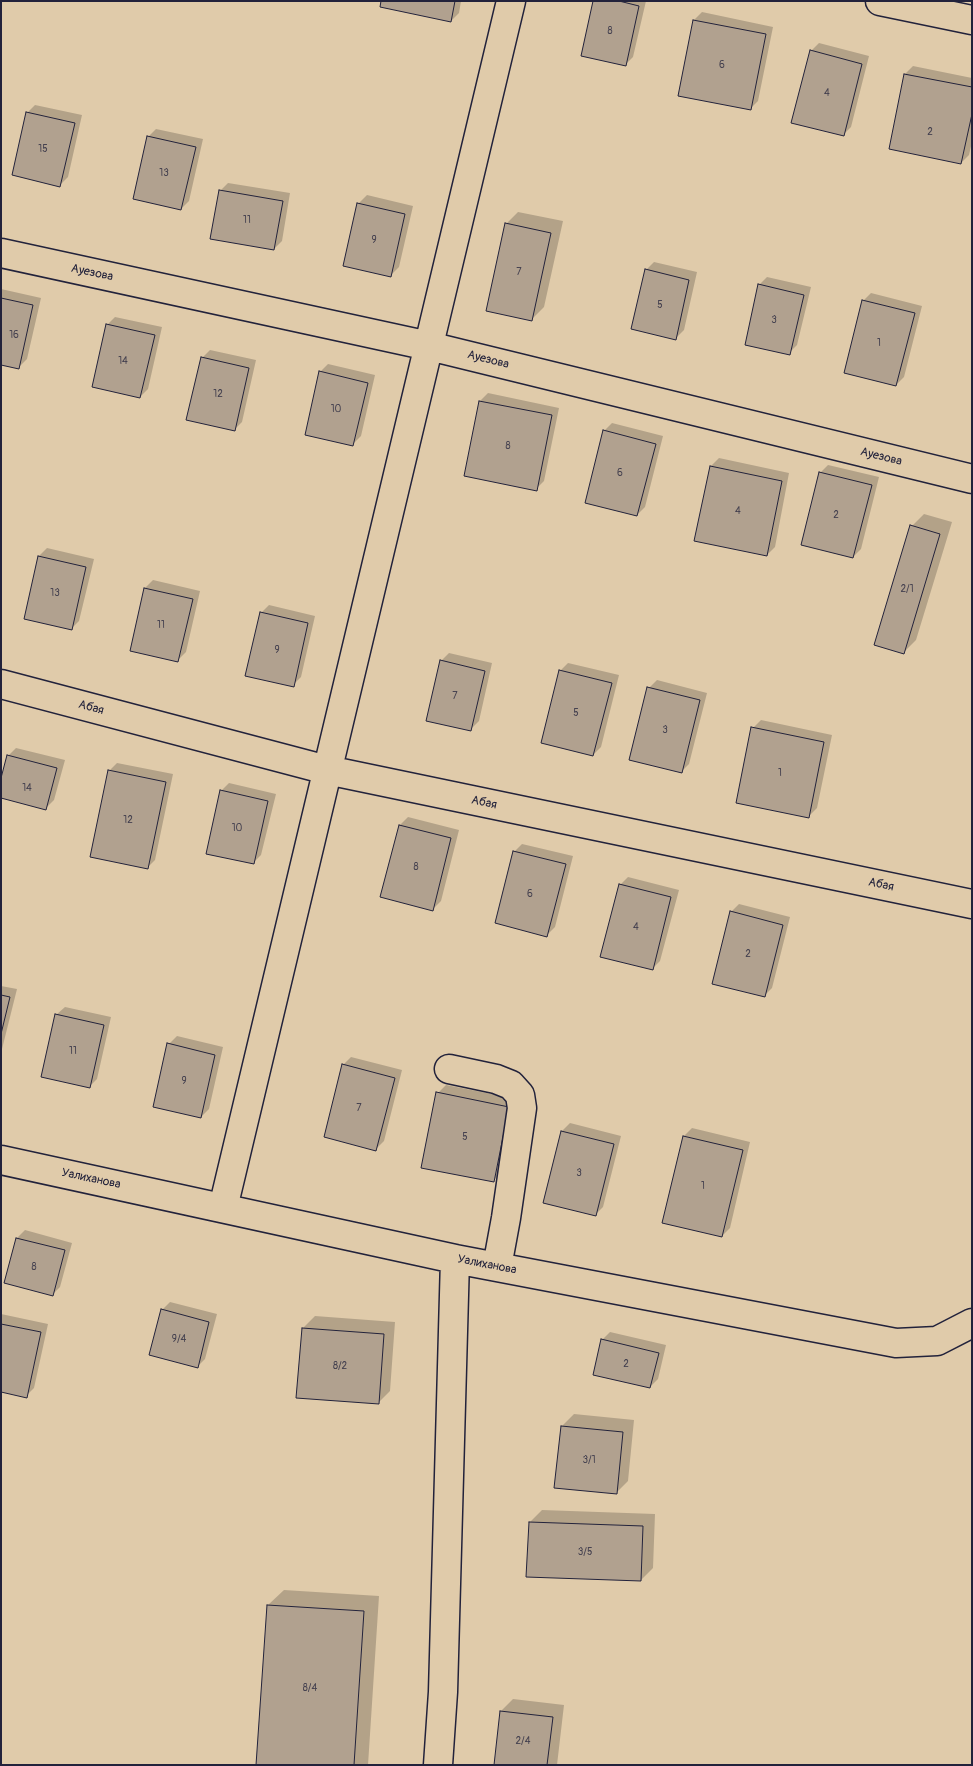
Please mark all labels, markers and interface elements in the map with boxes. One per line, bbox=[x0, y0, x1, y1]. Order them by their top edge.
house number: 8 bbox=[607, 25, 613, 37]
house number: 6 bbox=[719, 59, 725, 71]
house number: 4 bbox=[824, 87, 830, 99]
house number: 2 bbox=[927, 126, 933, 138]
house number: 15 bbox=[38, 143, 48, 155]
house number: 13 bbox=[159, 167, 169, 179]
house number: 11 bbox=[243, 214, 251, 226]
house number: 9 bbox=[371, 234, 377, 246]
street label: Ауезова bbox=[70, 262, 114, 284]
house number: 7 bbox=[516, 266, 522, 278]
house number: 5 bbox=[657, 299, 663, 311]
house number: 3 bbox=[771, 314, 777, 326]
house number: 16 bbox=[9, 329, 19, 341]
house number: 1 bbox=[877, 337, 881, 349]
street label: Ауезова bbox=[466, 348, 510, 372]
house number: 14 bbox=[118, 355, 128, 367]
house number: 12 bbox=[213, 388, 223, 400]
house number: 10 bbox=[331, 403, 341, 415]
house number: 8 bbox=[505, 440, 511, 452]
street label: Ауезова bbox=[859, 445, 903, 469]
house number: 6 bbox=[617, 467, 623, 479]
house number: 4 bbox=[735, 505, 741, 517]
house number: 2 bbox=[833, 509, 839, 521]
house number: 2/1 bbox=[900, 583, 914, 595]
house number: 13 bbox=[50, 587, 60, 599]
house number: 11 bbox=[157, 619, 165, 631]
house number: 9 bbox=[274, 644, 280, 656]
house number: 7 bbox=[452, 690, 458, 702]
street label: Абая bbox=[77, 698, 105, 718]
house number: 5 bbox=[573, 707, 579, 719]
house number: 3 bbox=[662, 724, 668, 736]
house number: 1 bbox=[778, 767, 782, 779]
house number: 14 bbox=[22, 782, 32, 794]
street label: Абая bbox=[470, 793, 498, 813]
house number: 12 bbox=[123, 814, 133, 826]
house number: 10 bbox=[232, 822, 242, 834]
house number: 8 bbox=[413, 861, 419, 873]
street label: Абая bbox=[867, 875, 895, 895]
house number: 6 bbox=[527, 888, 533, 900]
house number: 4 bbox=[633, 921, 639, 933]
house number: 2 bbox=[745, 948, 751, 960]
house number: 11 bbox=[69, 1045, 77, 1057]
house number: 9 bbox=[181, 1075, 187, 1087]
house number: 7 bbox=[356, 1102, 362, 1114]
house number: 5 bbox=[462, 1131, 468, 1143]
street label: Уалиханова bbox=[60, 1166, 122, 1192]
house number: 3 bbox=[576, 1167, 582, 1179]
house number: 1 bbox=[701, 1180, 705, 1192]
street label: Уалиханова bbox=[456, 1252, 518, 1278]
house number: 8 bbox=[31, 1261, 37, 1273]
house number: 9/4 bbox=[172, 1333, 186, 1345]
house number: 2 bbox=[623, 1358, 629, 1370]
house number: 8/2 bbox=[333, 1360, 347, 1372]
house number: 3/1 bbox=[582, 1454, 596, 1466]
house number: 3/5 bbox=[578, 1546, 592, 1558]
house number: 8/4 bbox=[303, 1682, 317, 1694]
house number: 2/4 bbox=[516, 1735, 530, 1747]

